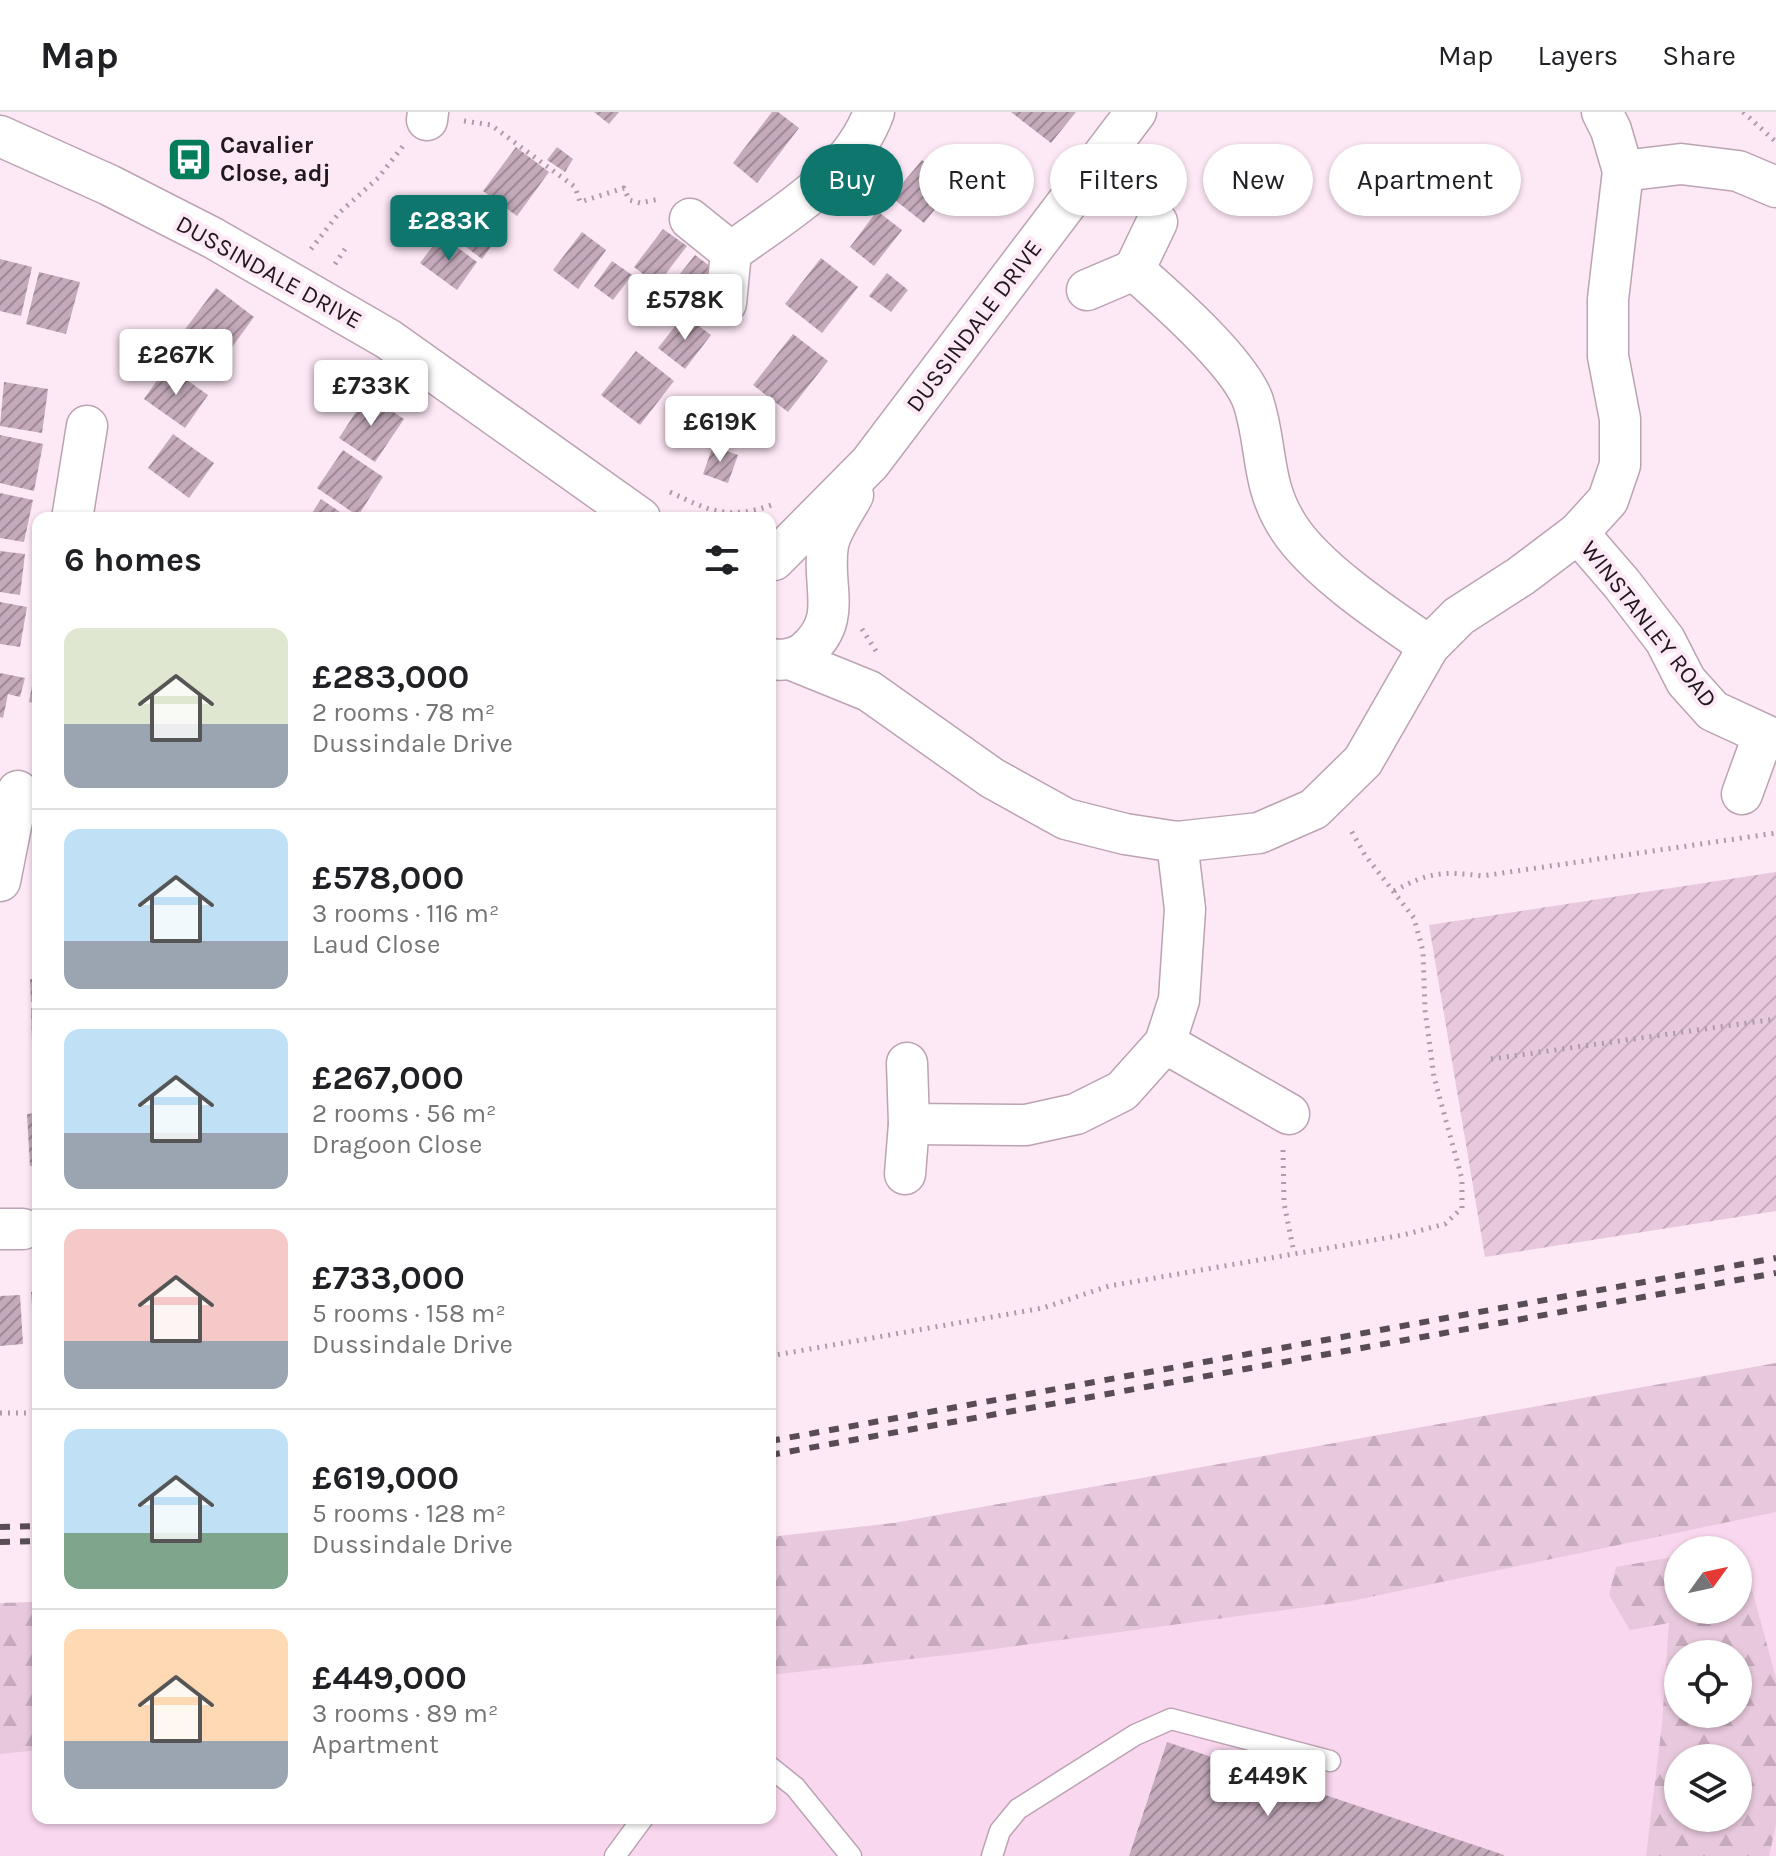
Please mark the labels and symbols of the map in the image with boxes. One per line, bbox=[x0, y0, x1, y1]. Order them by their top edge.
place label: Cavalier Close, adj bbox=[220, 131, 330, 187]
bus stop icon: Cavalier Close, adj bbox=[165, 135, 213, 183]
pin: £283K bbox=[393, 195, 505, 263]
street label: DUSSINDALE DRIVE bbox=[171, 209, 367, 335]
street label: DUSSINDALE DRIVE bbox=[900, 235, 1048, 417]
pin: £578K bbox=[629, 274, 741, 342]
pin: £267K bbox=[120, 329, 232, 397]
pin: £733K bbox=[315, 360, 427, 428]
pin: £619K bbox=[664, 396, 776, 464]
street label: WINSTANLEY ROAD bbox=[1575, 535, 1723, 713]
north arrow bbox=[1664, 1536, 1752, 1624]
pin: £449K bbox=[1212, 1750, 1324, 1818]

